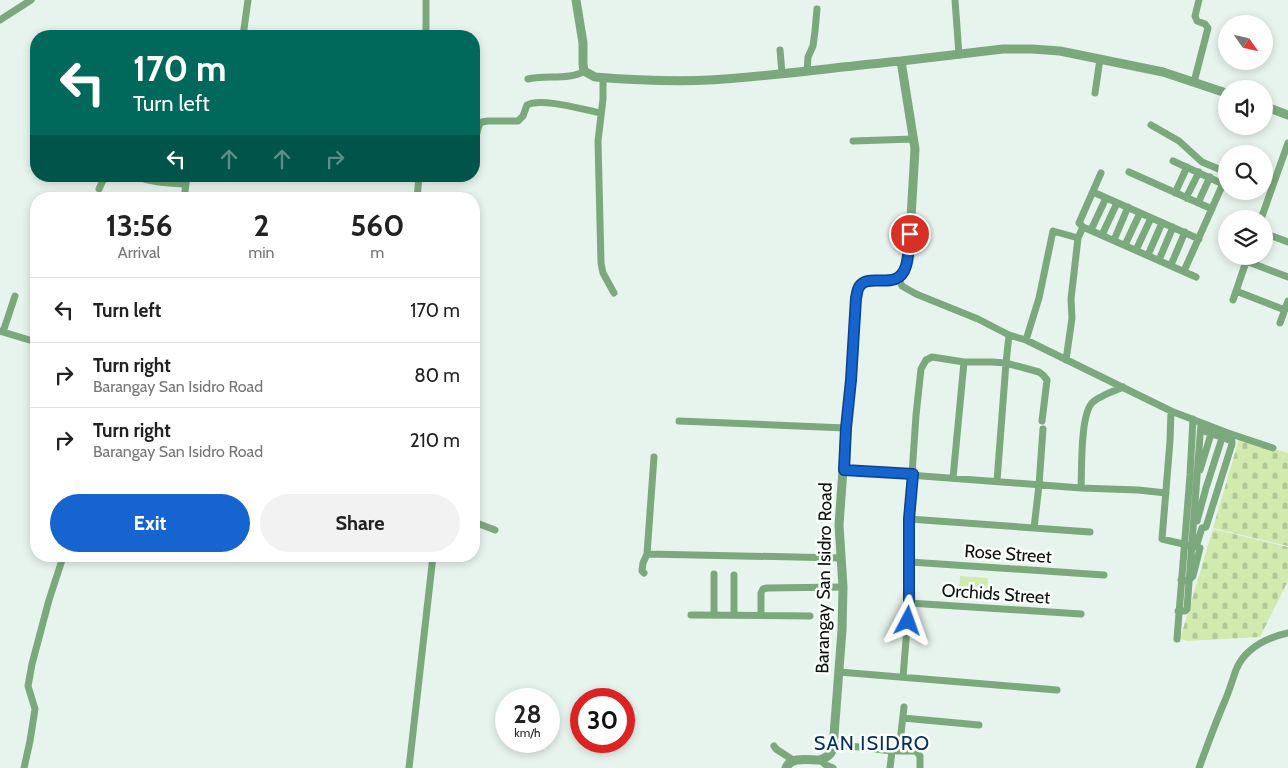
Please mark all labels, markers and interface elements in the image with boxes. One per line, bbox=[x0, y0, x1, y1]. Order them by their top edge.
north arrow bbox=[1218, 15, 1272, 70]
map controls bbox=[1218, 15, 1273, 265]
text: 170 m bbox=[133, 47, 226, 90]
icon: left bbox=[50, 50, 115, 115]
button: sound bbox=[1218, 80, 1273, 135]
text: Turn left bbox=[133, 90, 210, 117]
icon: left bbox=[162, 145, 190, 173]
icon: ahead bbox=[215, 145, 243, 173]
icon: ahead bbox=[268, 145, 296, 173]
icon: right bbox=[321, 145, 349, 173]
button: search bbox=[1218, 145, 1273, 200]
text: 13:56 bbox=[106, 207, 173, 244]
text: 2 bbox=[253, 207, 269, 244]
text: 560 bbox=[350, 207, 404, 244]
button: layers bbox=[1218, 210, 1273, 265]
pin bbox=[889, 213, 931, 255]
icon: arrive bbox=[896, 220, 924, 248]
text: Arrival bbox=[118, 243, 160, 262]
text: min bbox=[248, 243, 275, 262]
text: m bbox=[370, 243, 384, 262]
icon: left bbox=[50, 296, 78, 324]
text: Turn left bbox=[93, 299, 161, 322]
text: 170 m bbox=[410, 299, 460, 322]
text: Turn right bbox=[93, 354, 171, 377]
icon: right bbox=[50, 361, 78, 389]
text: 80 m bbox=[414, 364, 460, 387]
text: Barangay San Isidro Road bbox=[93, 377, 263, 396]
text: Turn right bbox=[93, 419, 171, 442]
icon: right bbox=[50, 426, 78, 454]
text: 210 m bbox=[410, 429, 460, 452]
text: Barangay San Isidro Road bbox=[93, 442, 263, 461]
street label: Barangay San Isidro Road bbox=[811, 482, 837, 674]
button: Exit bbox=[50, 494, 250, 552]
button: Share bbox=[260, 494, 460, 552]
street label: Rose Street bbox=[964, 540, 1052, 568]
street label: Orchids Street bbox=[941, 579, 1051, 609]
position arrow bbox=[881, 594, 933, 646]
speed limit sign: 30 bbox=[570, 688, 635, 753]
text: 28 bbox=[513, 699, 542, 729]
text: km/h bbox=[514, 725, 541, 740]
district label: SAN ISIDRO bbox=[814, 731, 930, 755]

